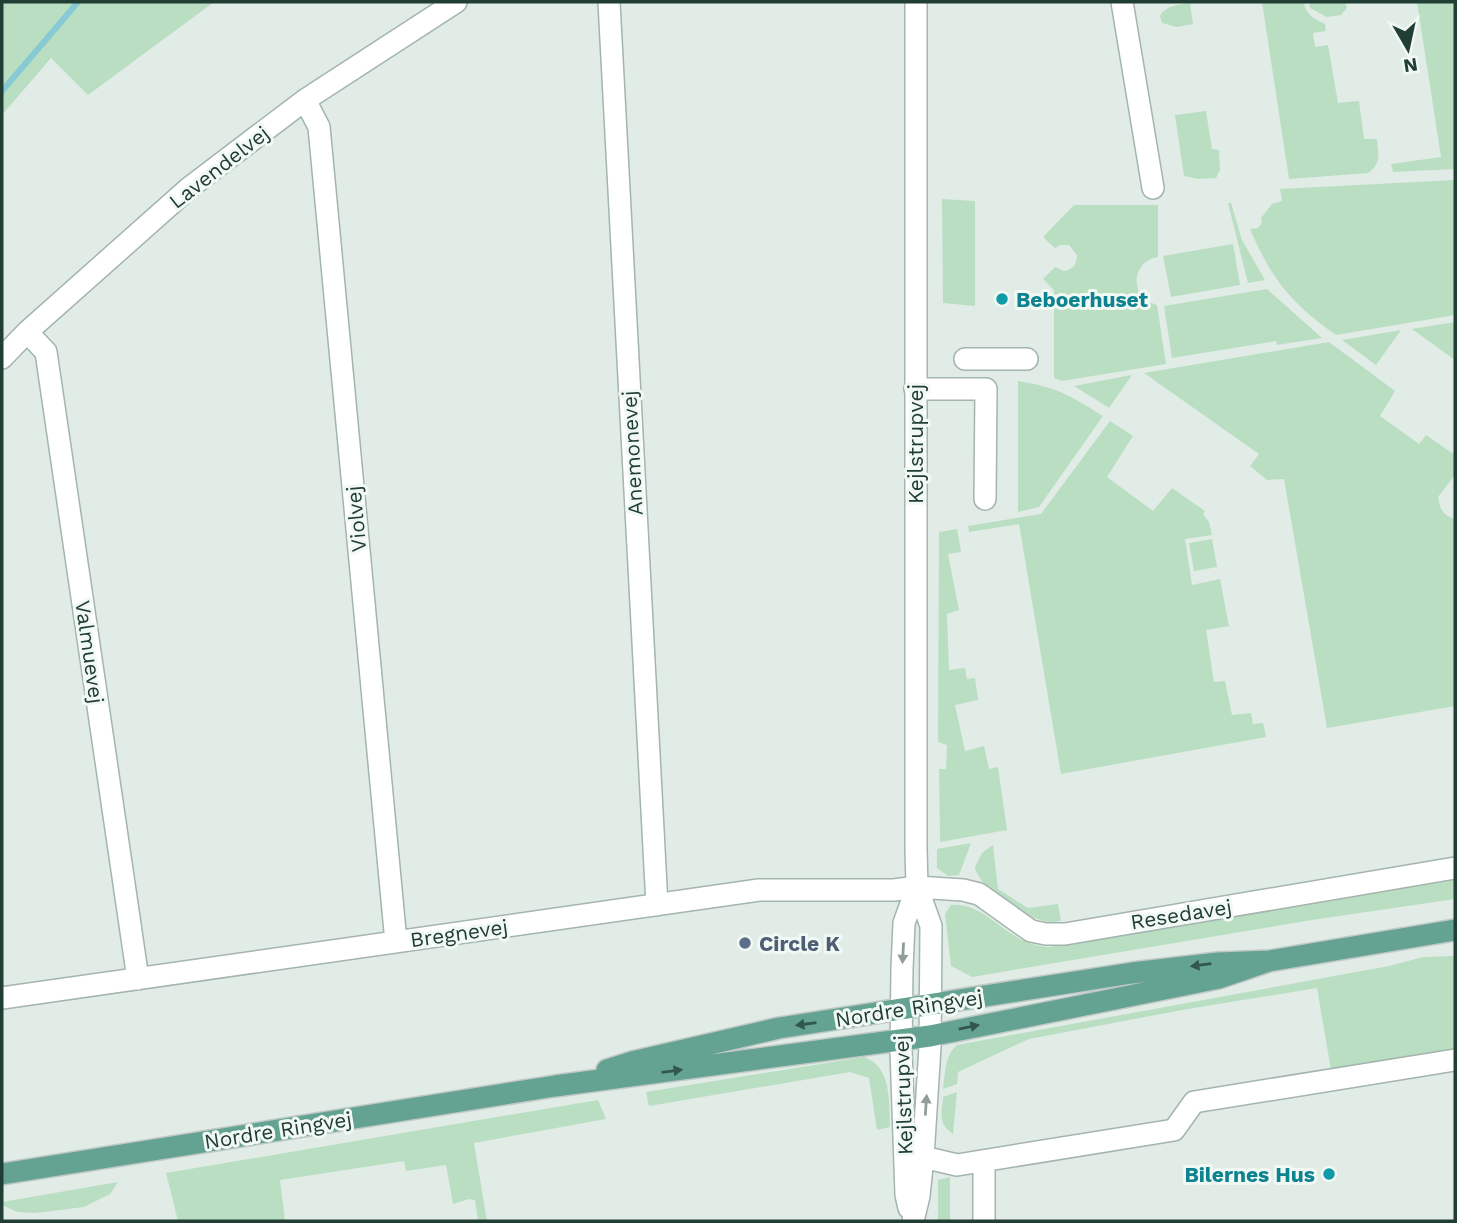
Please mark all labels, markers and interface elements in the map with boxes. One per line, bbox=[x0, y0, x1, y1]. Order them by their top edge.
north arrow bbox=[1373, 14, 1443, 84]
text: N bbox=[1402, 53, 1419, 78]
street label: Lavendelvej bbox=[164, 120, 274, 214]
place label: Beboerhuset bbox=[1016, 287, 1148, 312]
marker: Beboerhuset bbox=[994, 291, 1010, 307]
street label: Kejlstrupvej bbox=[903, 384, 928, 504]
street label: Anemonevej bbox=[616, 390, 648, 516]
street label: Violvej bbox=[341, 485, 371, 553]
street label: Valmuevej bbox=[70, 599, 110, 705]
street label: Resedavej bbox=[1129, 894, 1233, 934]
street label: Bregnevej bbox=[408, 914, 510, 952]
place label: Circle K bbox=[759, 931, 840, 956]
marker: Circle K bbox=[737, 935, 753, 951]
one-way arrow bbox=[897, 942, 908, 964]
one-way arrow bbox=[1190, 959, 1212, 970]
street label: Nordre Ringvej bbox=[833, 984, 985, 1032]
one-way arrow bbox=[795, 1019, 817, 1030]
one-way arrow bbox=[958, 1022, 980, 1033]
street label: Kejlstrupvej bbox=[888, 1034, 918, 1156]
one-way arrow bbox=[661, 1066, 683, 1077]
one-way arrow bbox=[921, 1094, 932, 1116]
street label: Nordre Ringvej bbox=[202, 1106, 354, 1154]
place label: Bilernes Hus bbox=[1184, 1162, 1315, 1187]
marker: Bilernes Hus bbox=[1321, 1166, 1337, 1182]

